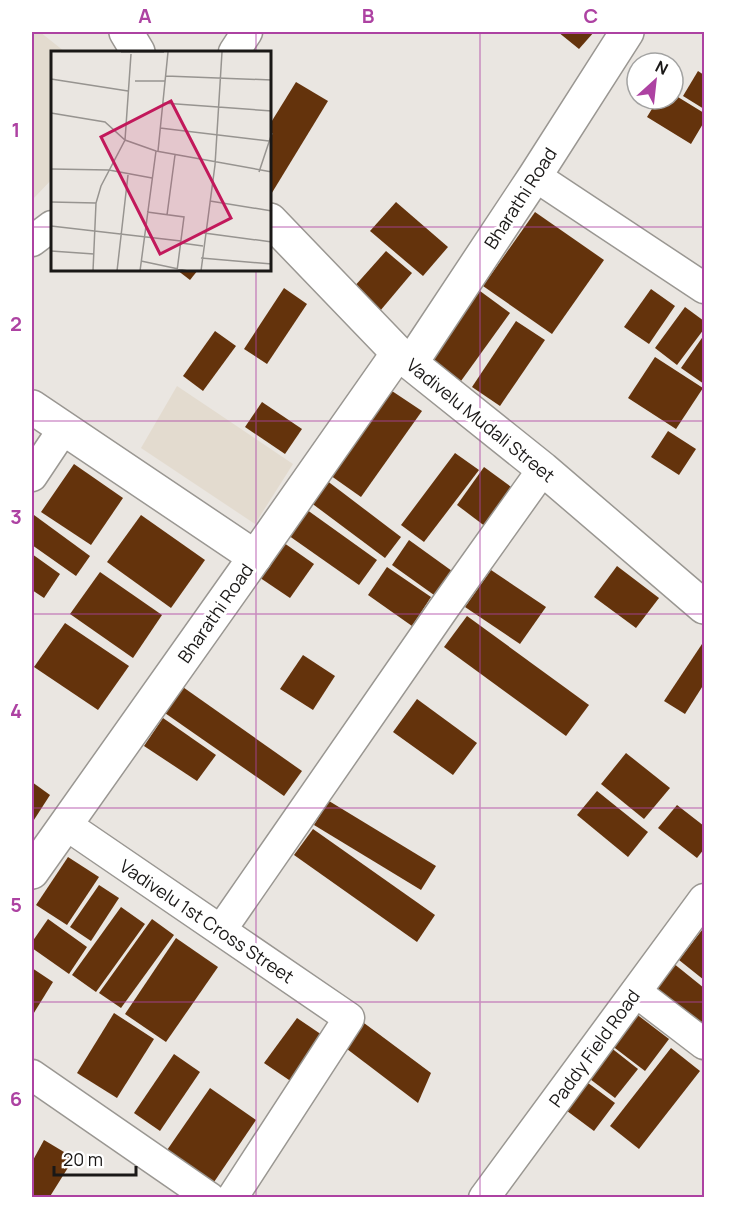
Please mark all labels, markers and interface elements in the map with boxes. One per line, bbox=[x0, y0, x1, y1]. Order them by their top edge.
text: A bbox=[138, 2, 152, 29]
text: B bbox=[362, 2, 375, 29]
text: C bbox=[584, 2, 598, 29]
inset map bbox=[51, 51, 272, 272]
north arrow bbox=[625, 51, 685, 111]
text: N bbox=[652, 55, 672, 80]
text: 1 bbox=[12, 116, 20, 143]
street label: Bharathi Road bbox=[478, 143, 562, 253]
text: 2 bbox=[10, 310, 22, 337]
street label: Vadivelu Mudali Street bbox=[402, 353, 560, 487]
text: 3 bbox=[10, 503, 22, 530]
street label: Bharathi Road bbox=[172, 559, 258, 667]
text: 4 bbox=[10, 697, 22, 724]
street label: Vadivelu 1st Cross Street bbox=[115, 854, 299, 988]
text: 5 bbox=[10, 891, 22, 918]
street label: Paddy Field Road bbox=[543, 984, 645, 1112]
text: 6 bbox=[10, 1085, 22, 1112]
scale bar bbox=[54, 1139, 136, 1177]
text: 20 m bbox=[63, 1147, 103, 1171]

